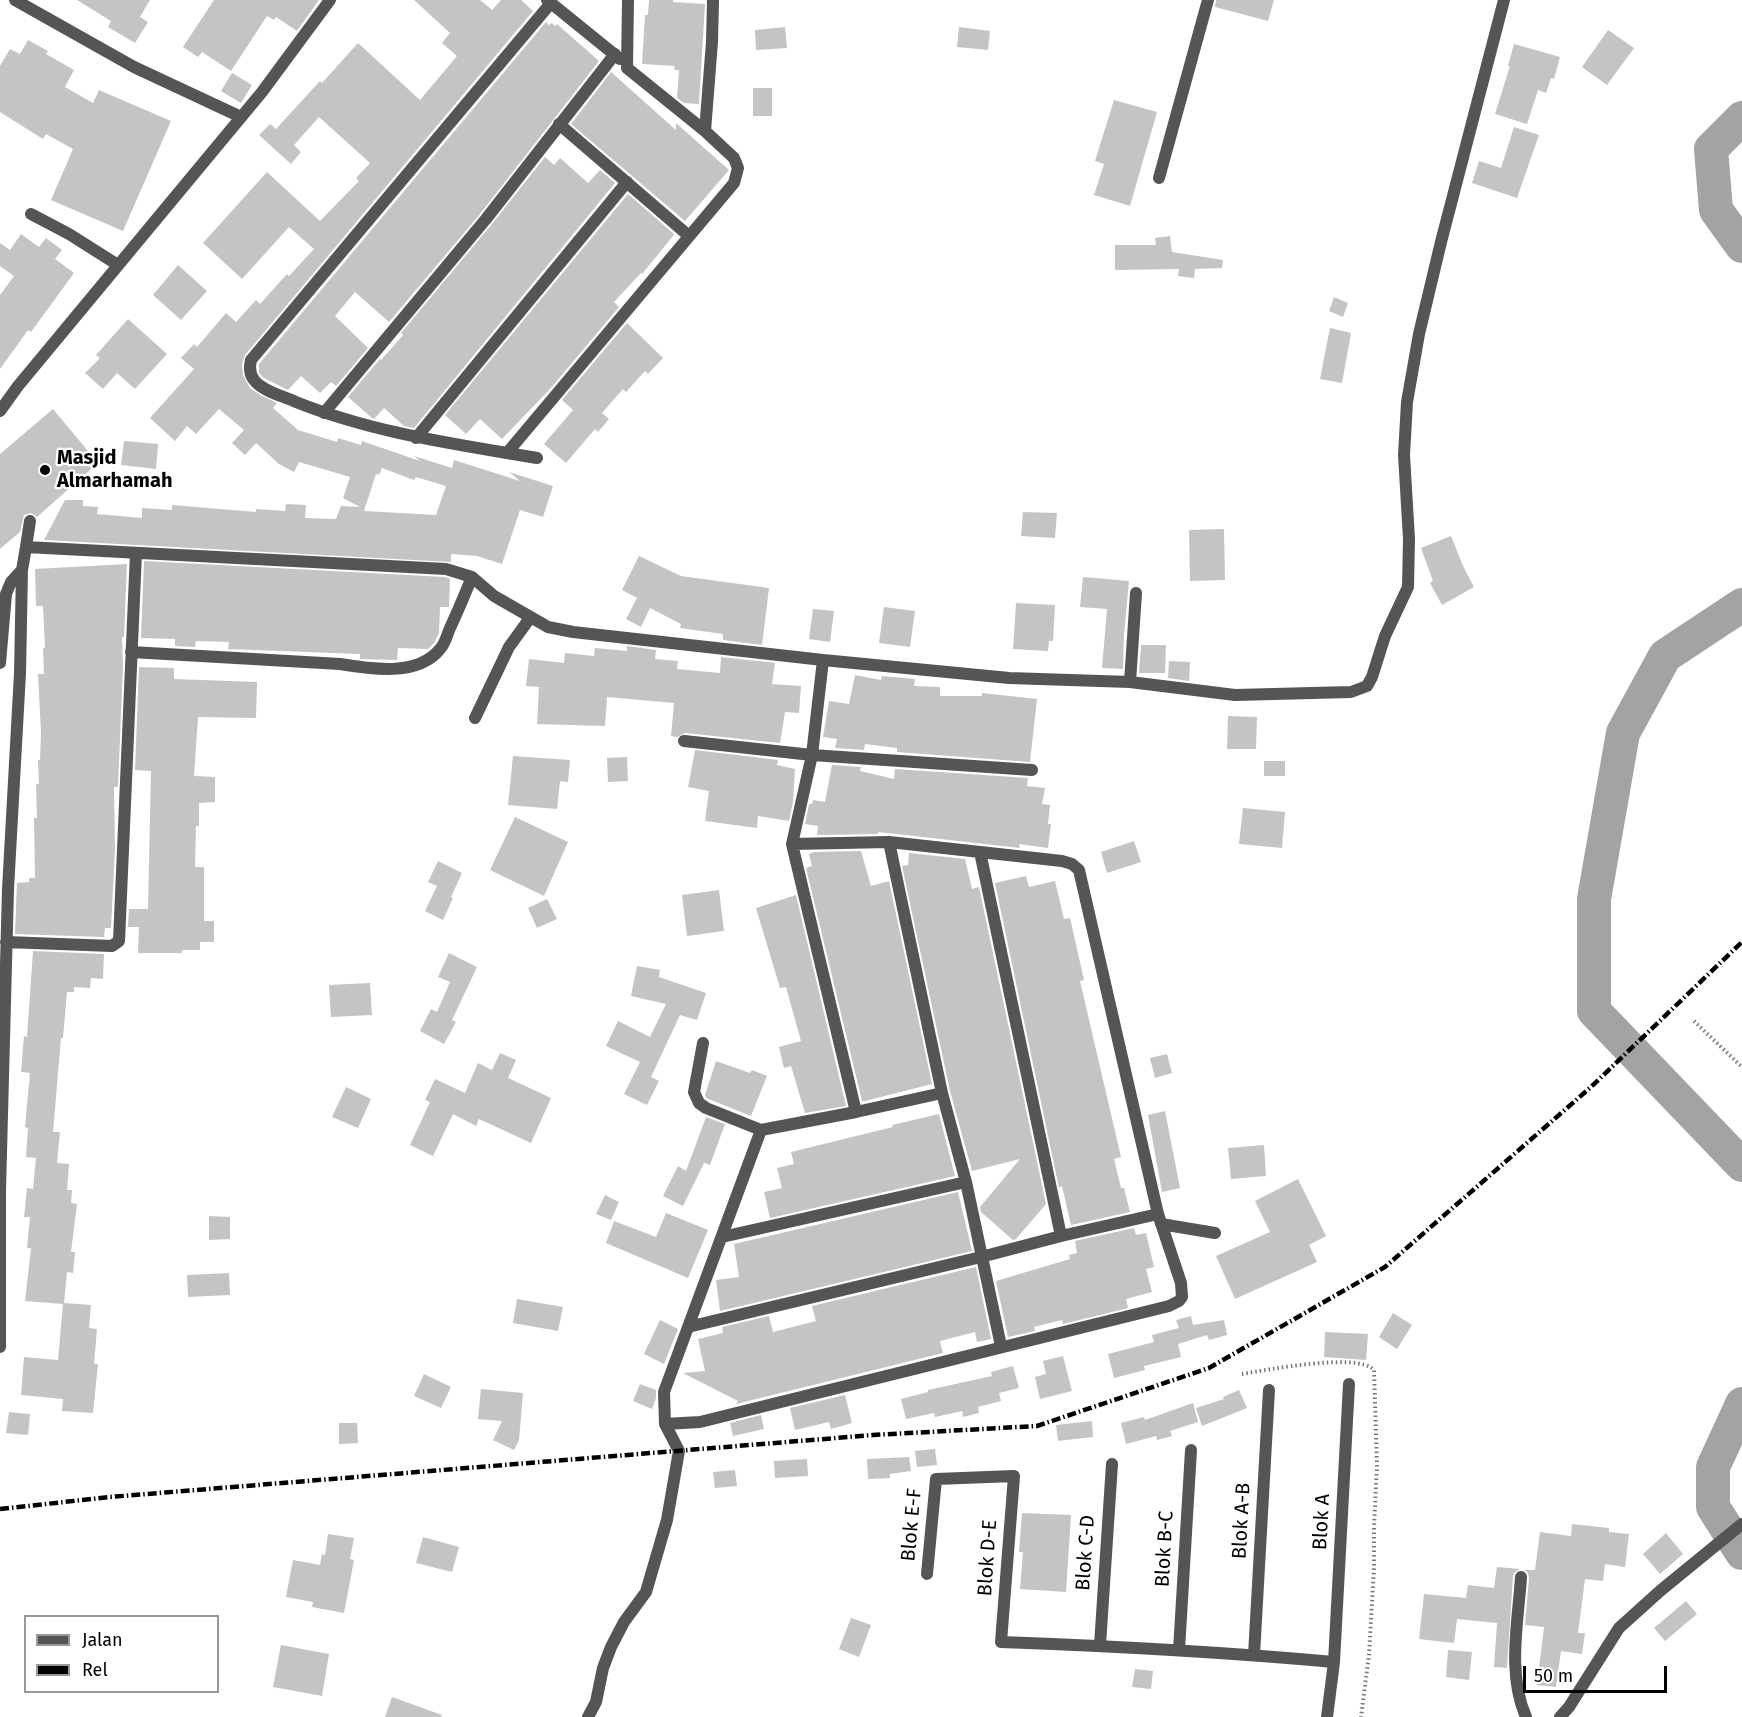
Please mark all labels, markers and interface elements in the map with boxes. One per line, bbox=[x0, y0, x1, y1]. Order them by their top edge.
place label: Masjid Almarhamah bbox=[57, 446, 173, 493]
marker: Masjid Almarhamah bbox=[38, 463, 52, 477]
street label: Blok A-B bbox=[1228, 1482, 1256, 1560]
street label: Blok E-F bbox=[897, 1487, 927, 1563]
street label: Blok A bbox=[1309, 1493, 1335, 1551]
street label: Blok B-C bbox=[1151, 1510, 1179, 1588]
street label: Blok C-D bbox=[1071, 1514, 1101, 1592]
street label: Blok D-E bbox=[973, 1519, 1003, 1597]
legend bbox=[24, 1615, 219, 1693]
text: Jalan bbox=[82, 1629, 123, 1651]
scale bar bbox=[1526, 1654, 1670, 1692]
text: Rel bbox=[82, 1659, 108, 1681]
text: 50 m bbox=[1534, 1665, 1573, 1687]

